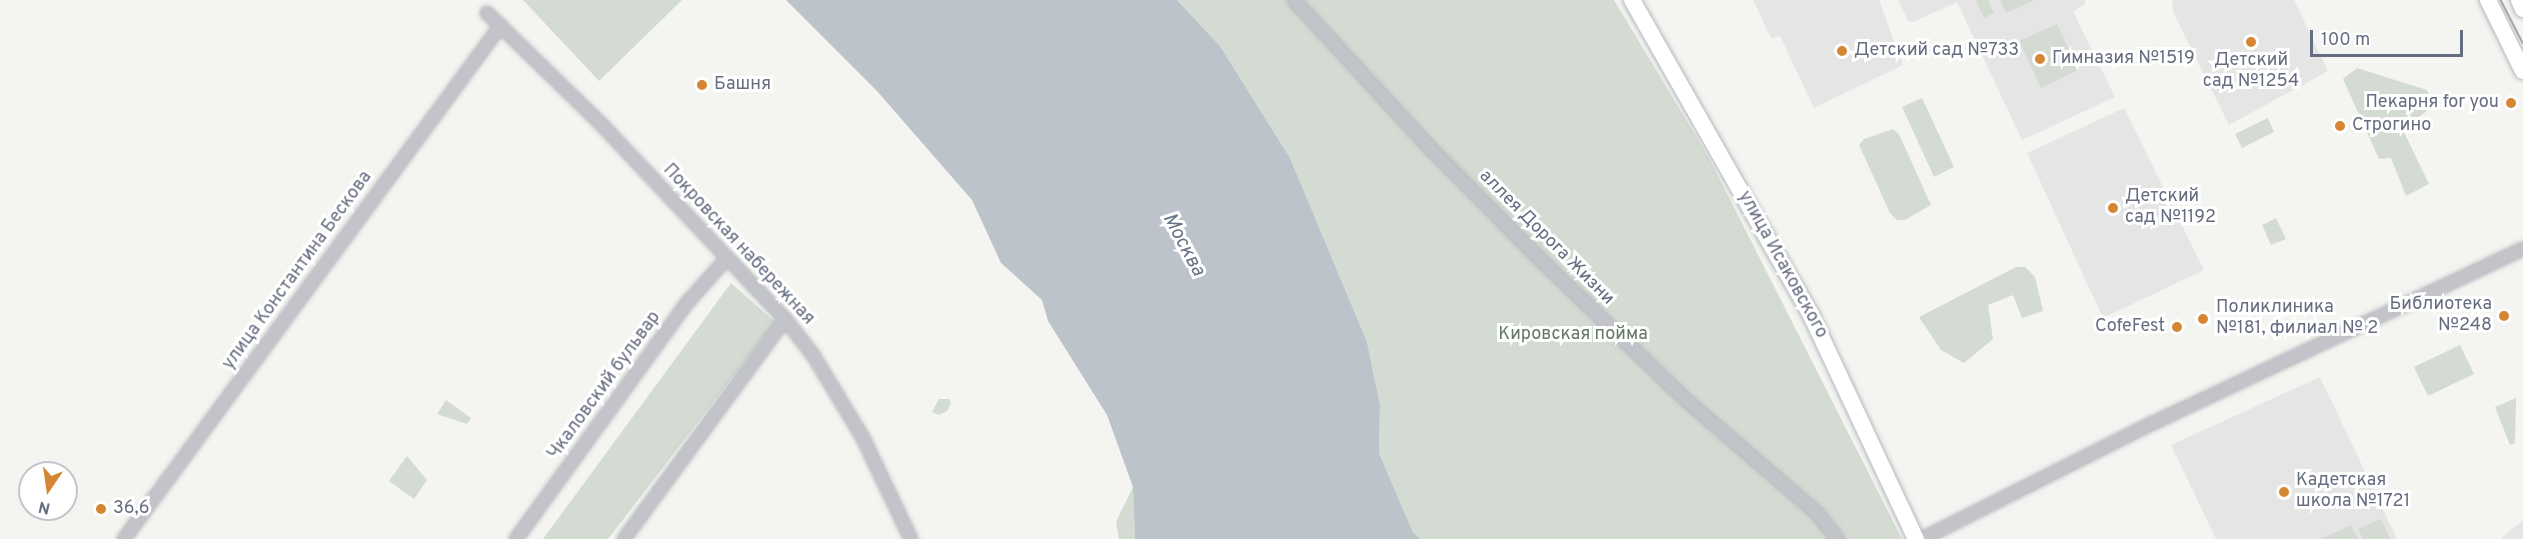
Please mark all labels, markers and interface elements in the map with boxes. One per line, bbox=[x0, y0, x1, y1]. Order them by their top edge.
scale bar bbox=[2313, 18, 2466, 56]
text: 100 m bbox=[2321, 29, 2370, 52]
marker: Детский сад №1254 bbox=[2244, 35, 2258, 49]
place label: Детский сад №733 bbox=[1854, 40, 2019, 62]
marker: Детский сад №733 bbox=[1835, 44, 1849, 58]
place label: Гимназия №1519 bbox=[2052, 48, 2195, 70]
place label: Детский сад №1254 bbox=[2203, 51, 2299, 94]
marker: Гимназия №1519 bbox=[2033, 52, 2047, 66]
place label: Башня bbox=[714, 74, 771, 96]
marker: Башня bbox=[695, 78, 709, 92]
place label: Пекарня for you bbox=[2365, 92, 2499, 114]
marker: Пекарня for you bbox=[2504, 96, 2518, 110]
place label: Строгино bbox=[2352, 115, 2431, 137]
marker: Строгино bbox=[2333, 119, 2347, 133]
street label: Покровская набережная bbox=[658, 160, 818, 330]
street label: аллея Дорога Жизни bbox=[1474, 166, 1618, 310]
street label: улица Константина Бескова bbox=[219, 167, 377, 375]
place label: Детский сад №1192 bbox=[2125, 187, 2216, 230]
street label: улица Исаковского bbox=[1733, 188, 1831, 342]
marker: Детский сад №1192 bbox=[2106, 201, 2120, 215]
water label: Москва bbox=[1156, 209, 1210, 281]
place label: Библиотека №248 bbox=[2390, 295, 2492, 338]
place label: Поликлиника №181, филиал № 2 bbox=[2216, 298, 2378, 340]
street label: Чкаловский бульвар bbox=[544, 308, 666, 464]
marker: Библиотека №248 bbox=[2497, 309, 2511, 323]
marker: Поликлиника №181, филиал № 2 bbox=[2194, 310, 2212, 328]
place label: CofeFest bbox=[2095, 316, 2165, 338]
marker: CofeFest bbox=[2170, 320, 2184, 334]
park label: Кировская пойма bbox=[1498, 324, 1648, 346]
north arrow bbox=[18, 461, 78, 521]
place label: Кадетская школа №1721 bbox=[2296, 471, 2410, 514]
marker: Кадетская школа №1721 bbox=[2277, 485, 2291, 499]
text: N bbox=[37, 496, 52, 518]
place label: 36,6 bbox=[113, 498, 149, 520]
marker: 36,6 bbox=[94, 502, 108, 516]

